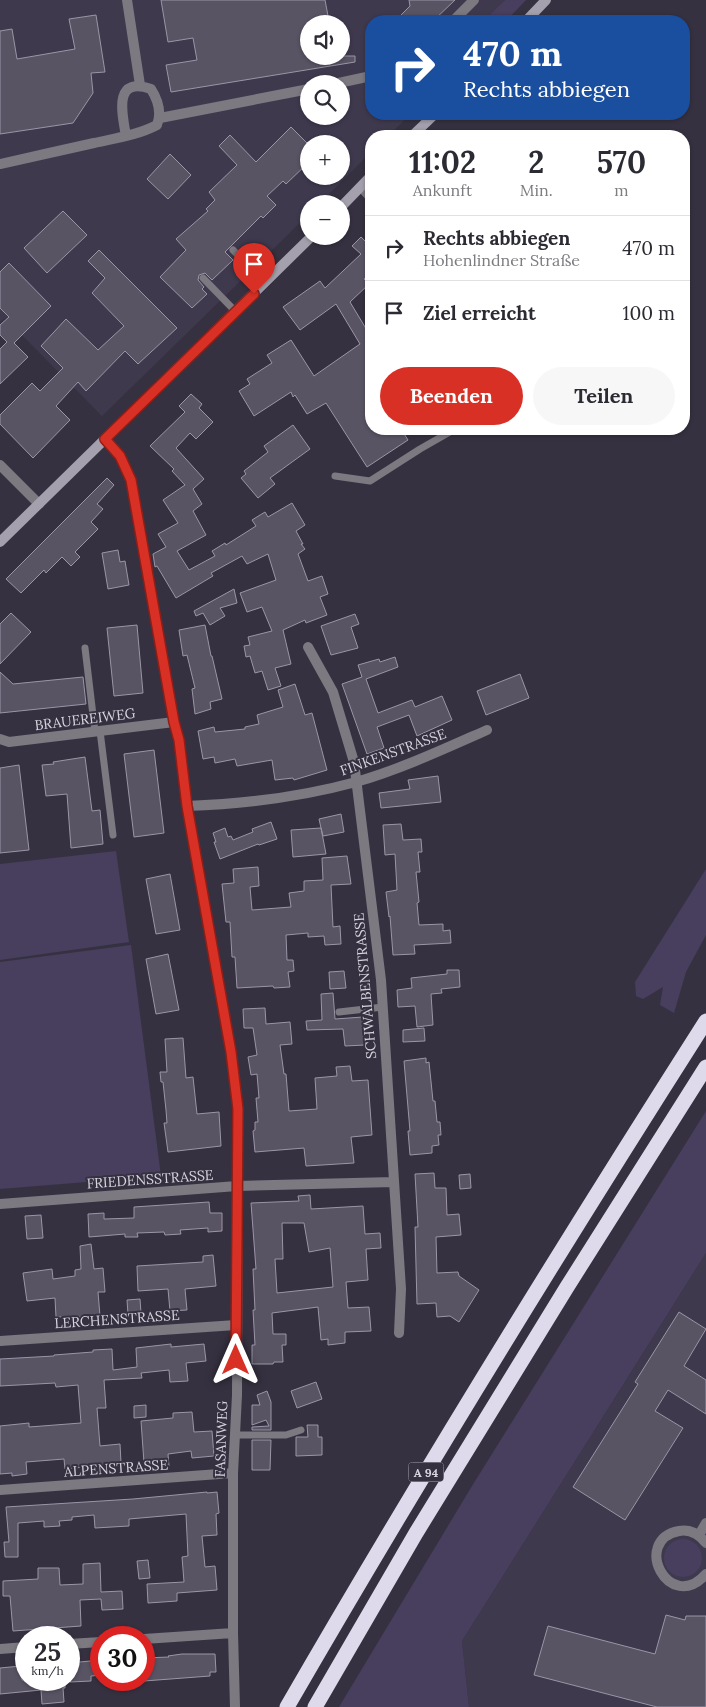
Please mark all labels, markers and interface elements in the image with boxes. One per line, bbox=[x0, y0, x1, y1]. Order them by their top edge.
map controls bbox=[300, 15, 350, 245]
button: sound bbox=[300, 15, 350, 65]
text: 470 m bbox=[463, 31, 562, 76]
icon: right bbox=[380, 35, 445, 100]
button: search bbox=[300, 75, 350, 125]
text: Rechts abbiegen bbox=[463, 75, 630, 103]
button: + bbox=[300, 135, 350, 185]
text: 11:02 bbox=[409, 143, 476, 181]
text: 2 bbox=[528, 143, 544, 181]
text: 570 bbox=[597, 143, 646, 181]
text: Ankunft bbox=[413, 180, 472, 200]
text: Min. bbox=[520, 180, 553, 200]
text: m bbox=[614, 180, 628, 200]
button: − bbox=[300, 195, 350, 245]
text: Rechts abbiegen bbox=[423, 226, 570, 250]
icon: right bbox=[380, 234, 408, 262]
text: 470 m bbox=[622, 236, 675, 260]
pin bbox=[233, 243, 275, 294]
icon: arrive bbox=[240, 250, 268, 278]
text: Hohenlindner Straße bbox=[423, 250, 580, 270]
icon: arrive bbox=[380, 299, 408, 327]
text: Ziel erreicht bbox=[423, 301, 536, 325]
text: 100 m bbox=[623, 301, 675, 325]
button: Beenden bbox=[380, 367, 523, 425]
button: Teilen bbox=[533, 367, 675, 425]
street label: BRAUEREIWEG bbox=[34, 704, 137, 734]
street label: FINKENSTRASSE bbox=[337, 724, 449, 780]
street label: SCHWALBENSTRASSE bbox=[350, 912, 380, 1060]
street label: FRIEDENSSTRASSE bbox=[86, 1166, 214, 1192]
street label: LERCHENSTRASSE bbox=[54, 1306, 180, 1332]
position arrow bbox=[209, 1333, 261, 1385]
street label: FASANWEG bbox=[211, 1400, 231, 1478]
street label: ALPENSTRASSE bbox=[62, 1455, 169, 1481]
road number: A 94 bbox=[408, 1462, 444, 1481]
speed limit sign: 30 bbox=[90, 1626, 155, 1691]
text: 25 bbox=[34, 1636, 61, 1668]
text: km/h bbox=[31, 1663, 64, 1678]

